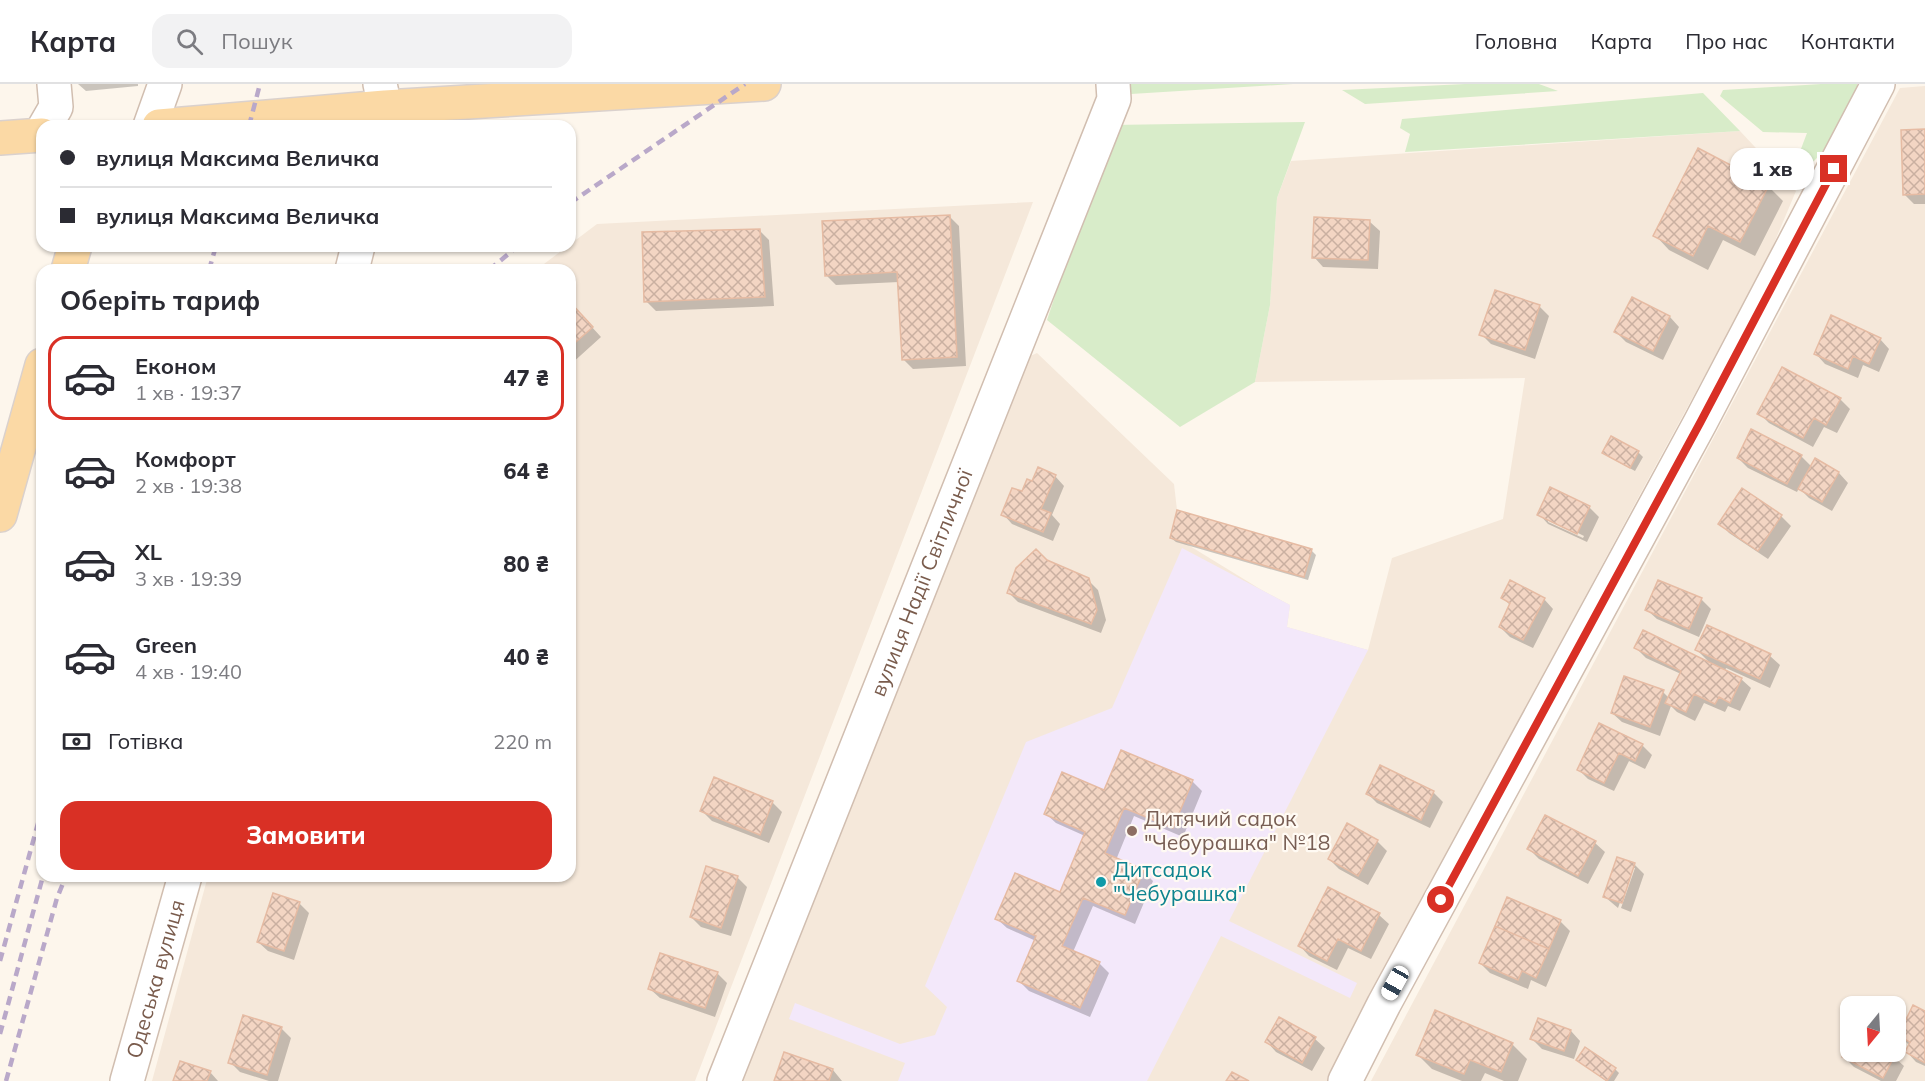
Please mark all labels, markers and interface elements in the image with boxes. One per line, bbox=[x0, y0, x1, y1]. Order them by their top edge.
search box bbox=[152, 14, 572, 68]
text: Карта bbox=[30, 24, 116, 59]
icon: search bbox=[173, 25, 206, 58]
text: Пошук bbox=[221, 27, 292, 55]
text: Головна bbox=[1475, 28, 1558, 54]
text: Карта bbox=[1591, 28, 1652, 54]
text: Про нас bbox=[1685, 28, 1768, 54]
text: Контакти bbox=[1801, 28, 1895, 54]
text: вулиця Максима Величка bbox=[96, 144, 380, 172]
callout: 1 хв bbox=[1729, 148, 1813, 190]
route end bbox=[1820, 155, 1847, 182]
text: 1 хв bbox=[1752, 156, 1792, 181]
text: вулиця Максима Величка bbox=[96, 202, 380, 230]
text: Оберіть тариф bbox=[60, 283, 260, 317]
icon: car bbox=[63, 351, 117, 405]
text: Економ bbox=[135, 352, 216, 380]
text: 47 ₴ bbox=[503, 364, 549, 392]
text: 1 хв · 19:37 bbox=[135, 380, 242, 405]
icon: car bbox=[63, 444, 117, 498]
text: Комфорт bbox=[135, 445, 236, 473]
text: 64 ₴ bbox=[503, 457, 549, 485]
street label: вулиця Надії Світличної bbox=[864, 464, 978, 700]
text: 2 хв · 19:38 bbox=[135, 473, 242, 498]
icon: car bbox=[63, 537, 117, 591]
text: XL bbox=[135, 538, 162, 566]
text: 80 ₴ bbox=[503, 550, 549, 578]
text: 3 хв · 19:39 bbox=[135, 566, 242, 591]
icon: car bbox=[63, 630, 117, 684]
text: Green bbox=[135, 631, 197, 659]
text: 40 ₴ bbox=[503, 643, 549, 671]
text: 4 хв · 19:40 bbox=[135, 659, 242, 684]
icon: cash bbox=[60, 725, 93, 758]
text: Готівка bbox=[108, 727, 183, 755]
text: 220 m bbox=[493, 729, 552, 754]
button: Замовити bbox=[60, 801, 552, 870]
place label: Дитячий садок "Чебурашка" №18 bbox=[1144, 805, 1330, 855]
marker: Дитячий садок "Чебурашка" №18 bbox=[1125, 824, 1139, 838]
place label: Дитсадок "Чебурашка" bbox=[1113, 856, 1246, 906]
marker: Дитсадок "Чебурашка" bbox=[1094, 875, 1108, 889]
route start bbox=[1427, 886, 1454, 913]
street label: Одеська вулиця bbox=[120, 896, 190, 1061]
car bbox=[1378, 963, 1412, 1003]
north arrow bbox=[1840, 996, 1906, 1062]
map controls bbox=[1840, 996, 1906, 1062]

